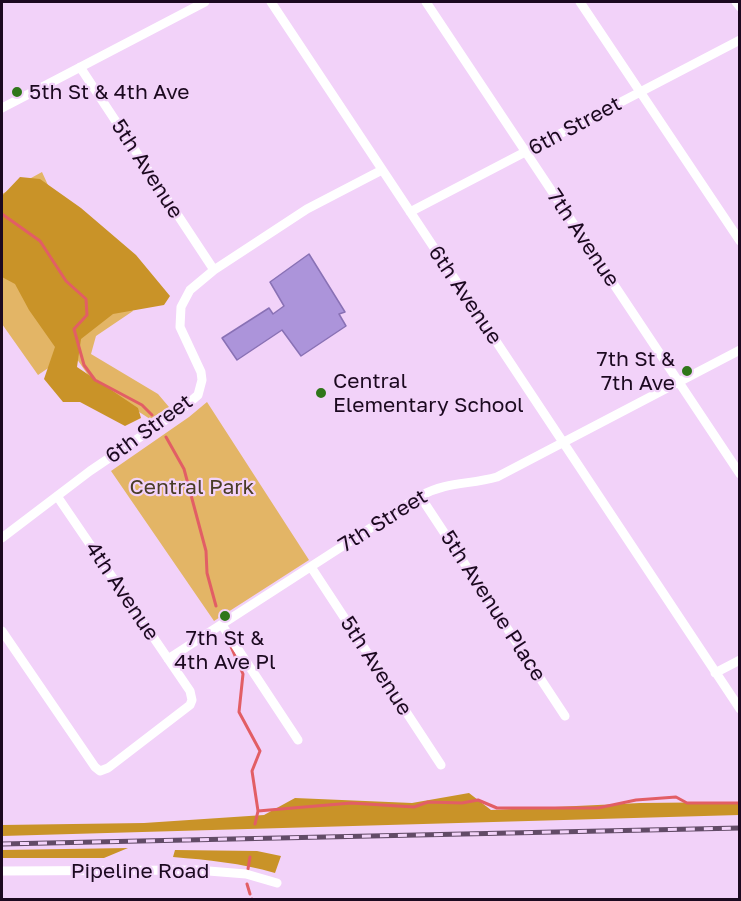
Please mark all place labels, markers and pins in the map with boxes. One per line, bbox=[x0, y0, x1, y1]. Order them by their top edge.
place label: 5th St & 4th Ave bbox=[29, 79, 189, 105]
marker: 5th St & 4th Ave bbox=[10, 85, 24, 99]
place label: 7th St & 7th Ave bbox=[597, 346, 675, 396]
marker: 7th St & 7th Ave bbox=[680, 364, 694, 378]
place label: Central Elementary School bbox=[333, 368, 524, 418]
marker: Central Elementary School bbox=[314, 386, 328, 400]
marker: 7th St & 4th Ave Pl bbox=[218, 609, 232, 623]
place label: 7th St & 4th Ave Pl bbox=[174, 625, 276, 675]

